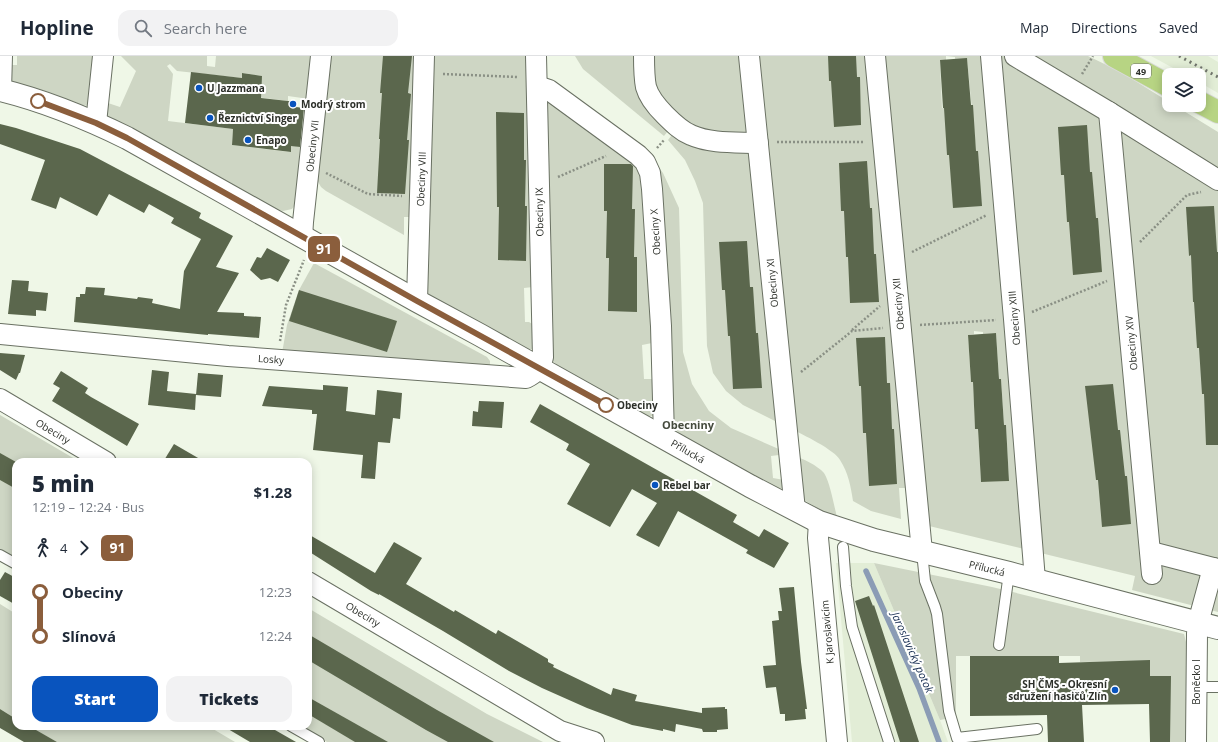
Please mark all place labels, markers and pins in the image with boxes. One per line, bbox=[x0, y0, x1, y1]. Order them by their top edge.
place label: U Jazzmana bbox=[207, 81, 265, 95]
marker: U Jazzmana bbox=[194, 83, 204, 93]
unlabelled marker bbox=[30, 93, 46, 109]
place label: Modrý strom bbox=[301, 97, 366, 111]
marker: Modrý strom bbox=[288, 99, 298, 109]
place label: Řeznictví Singer bbox=[218, 111, 298, 125]
marker: Řeznictví Singer bbox=[205, 113, 215, 123]
place label: Enapo bbox=[256, 133, 287, 147]
marker: Enapo bbox=[243, 135, 253, 145]
marker: Obeciny bbox=[598, 397, 614, 413]
place label: Obeciny bbox=[617, 398, 658, 412]
place label: Rebel bar bbox=[663, 478, 711, 492]
marker: Rebel bar bbox=[650, 480, 660, 490]
place label: SH ČMS - Okresní sdružení hasičů Zlín bbox=[1008, 677, 1108, 703]
marker: SH ČMS - Okresní sdružení hasičů Zlín bbox=[1110, 685, 1120, 695]

